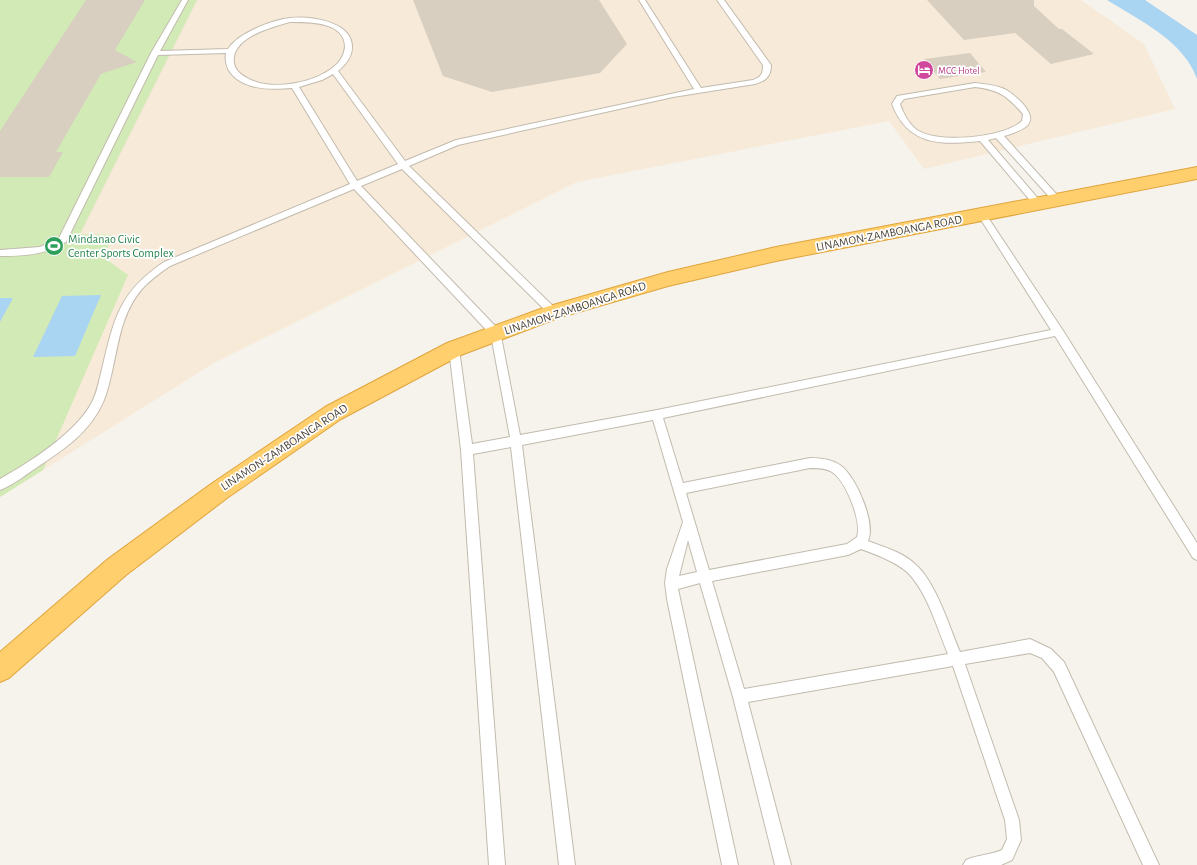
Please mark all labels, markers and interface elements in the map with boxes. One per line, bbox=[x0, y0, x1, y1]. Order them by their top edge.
hotel icon: MCC Hotel bbox=[913, 59, 935, 81]
place label: MCC Hotel bbox=[938, 66, 980, 76]
street label: LINAMON-ZAMBOANGA ROAD bbox=[815, 213, 963, 253]
place label: Mindanao Civic Center Sports Complex bbox=[68, 233, 174, 259]
sports icon: Mindanao Civic Center Sports Complex bbox=[43, 235, 65, 257]
street label: LINAMON-ZAMBOANGA ROAD bbox=[503, 279, 648, 337]
street label: LINAMON-ZAMBOANGA ROAD bbox=[219, 401, 350, 492]

